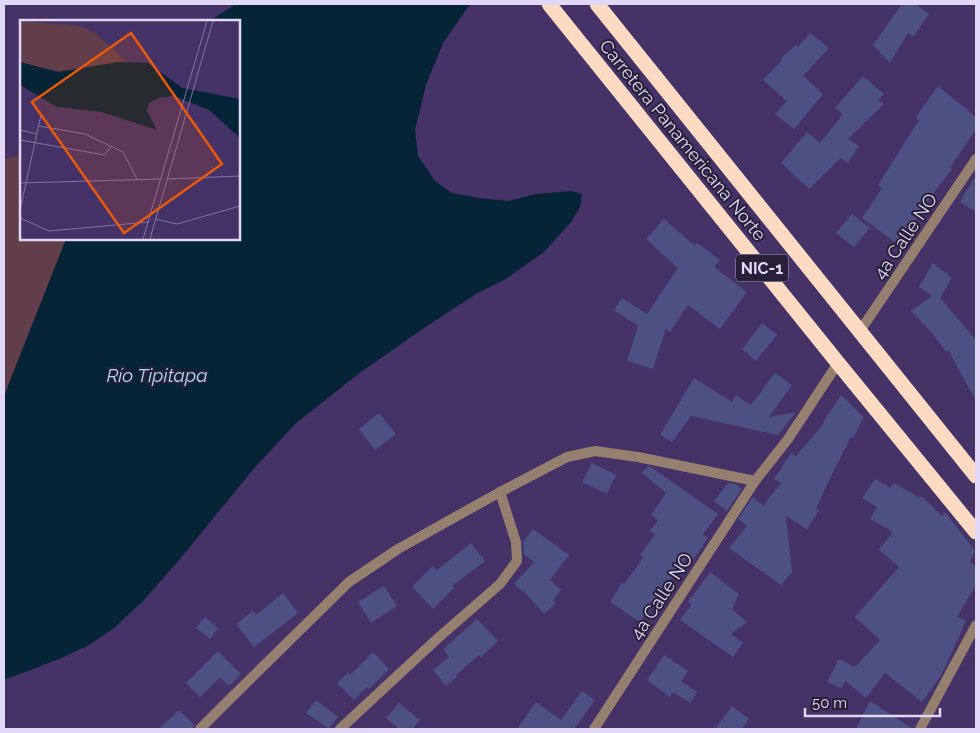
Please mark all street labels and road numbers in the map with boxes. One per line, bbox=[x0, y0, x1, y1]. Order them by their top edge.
street label: Carretera Panamericana Norte bbox=[595, 35, 771, 245]
street label: 4a Calle NO bbox=[869, 189, 941, 283]
road number: NIC-1 bbox=[736, 254, 788, 282]
street label: 4a Calle NO bbox=[625, 549, 697, 643]

